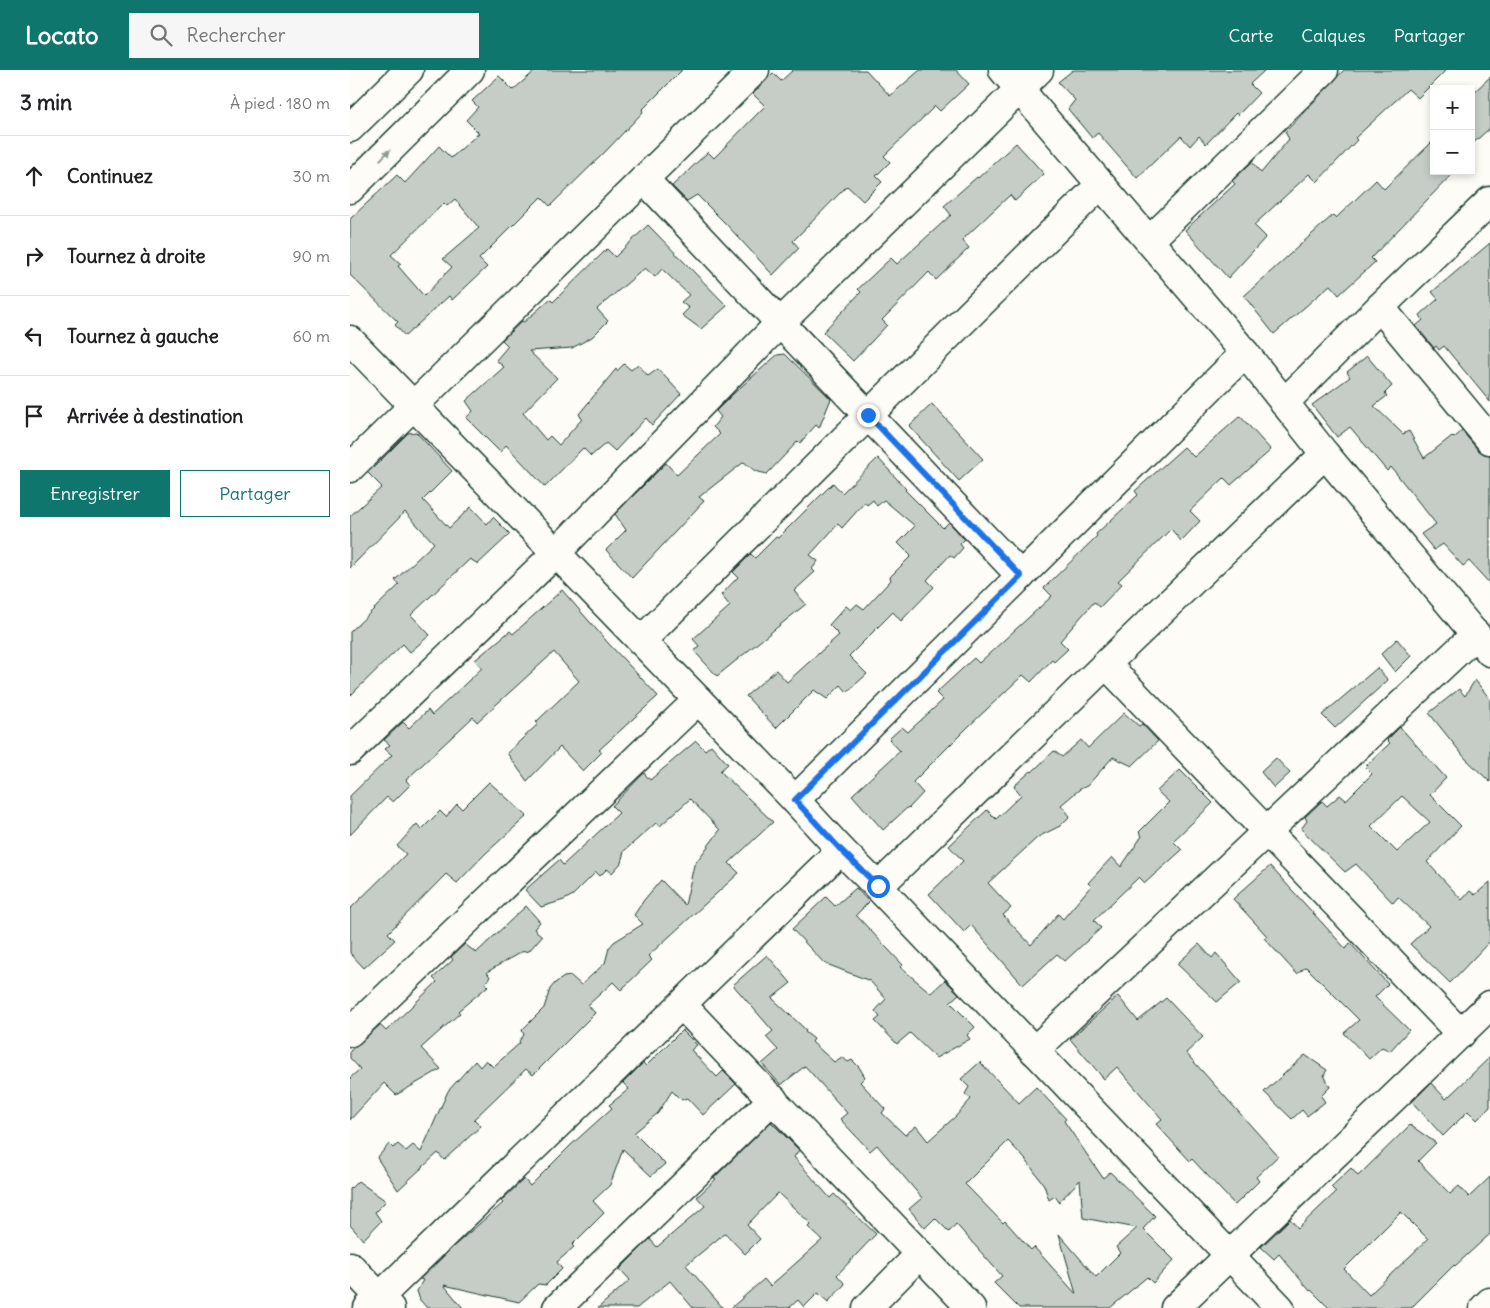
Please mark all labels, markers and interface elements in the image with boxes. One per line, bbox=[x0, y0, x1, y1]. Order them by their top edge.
search box bbox=[129, 13, 479, 58]
text: Locato bbox=[25, 20, 99, 50]
icon: search bbox=[147, 21, 175, 49]
text: Rechercher bbox=[187, 23, 286, 47]
text: Carte bbox=[1228, 24, 1273, 47]
text: Calques bbox=[1301, 24, 1366, 47]
text: Partager bbox=[1394, 24, 1465, 47]
map controls bbox=[1430, 85, 1475, 175]
button: + bbox=[1430, 85, 1475, 130]
text: 3 min bbox=[20, 89, 72, 116]
text: À pied · 180 m bbox=[230, 93, 330, 113]
button: − bbox=[1430, 130, 1475, 175]
one-way arrow bbox=[378, 149, 390, 161]
icon: ahead bbox=[20, 162, 48, 190]
text: Continuez bbox=[67, 164, 153, 188]
text: 30 m bbox=[293, 166, 330, 186]
icon: right bbox=[20, 242, 48, 270]
text: Tournez à droite bbox=[67, 244, 206, 268]
text: 90 m bbox=[292, 246, 330, 266]
icon: left bbox=[20, 322, 48, 350]
text: Tournez à gauche bbox=[67, 324, 219, 348]
text: 60 m bbox=[292, 326, 330, 346]
icon: arrive bbox=[20, 402, 48, 430]
text: Arrivée à destination bbox=[67, 404, 243, 428]
route end bbox=[857, 404, 880, 427]
button: Enregistrer bbox=[20, 470, 170, 517]
button: Partager bbox=[180, 470, 330, 517]
route start bbox=[867, 875, 890, 898]

